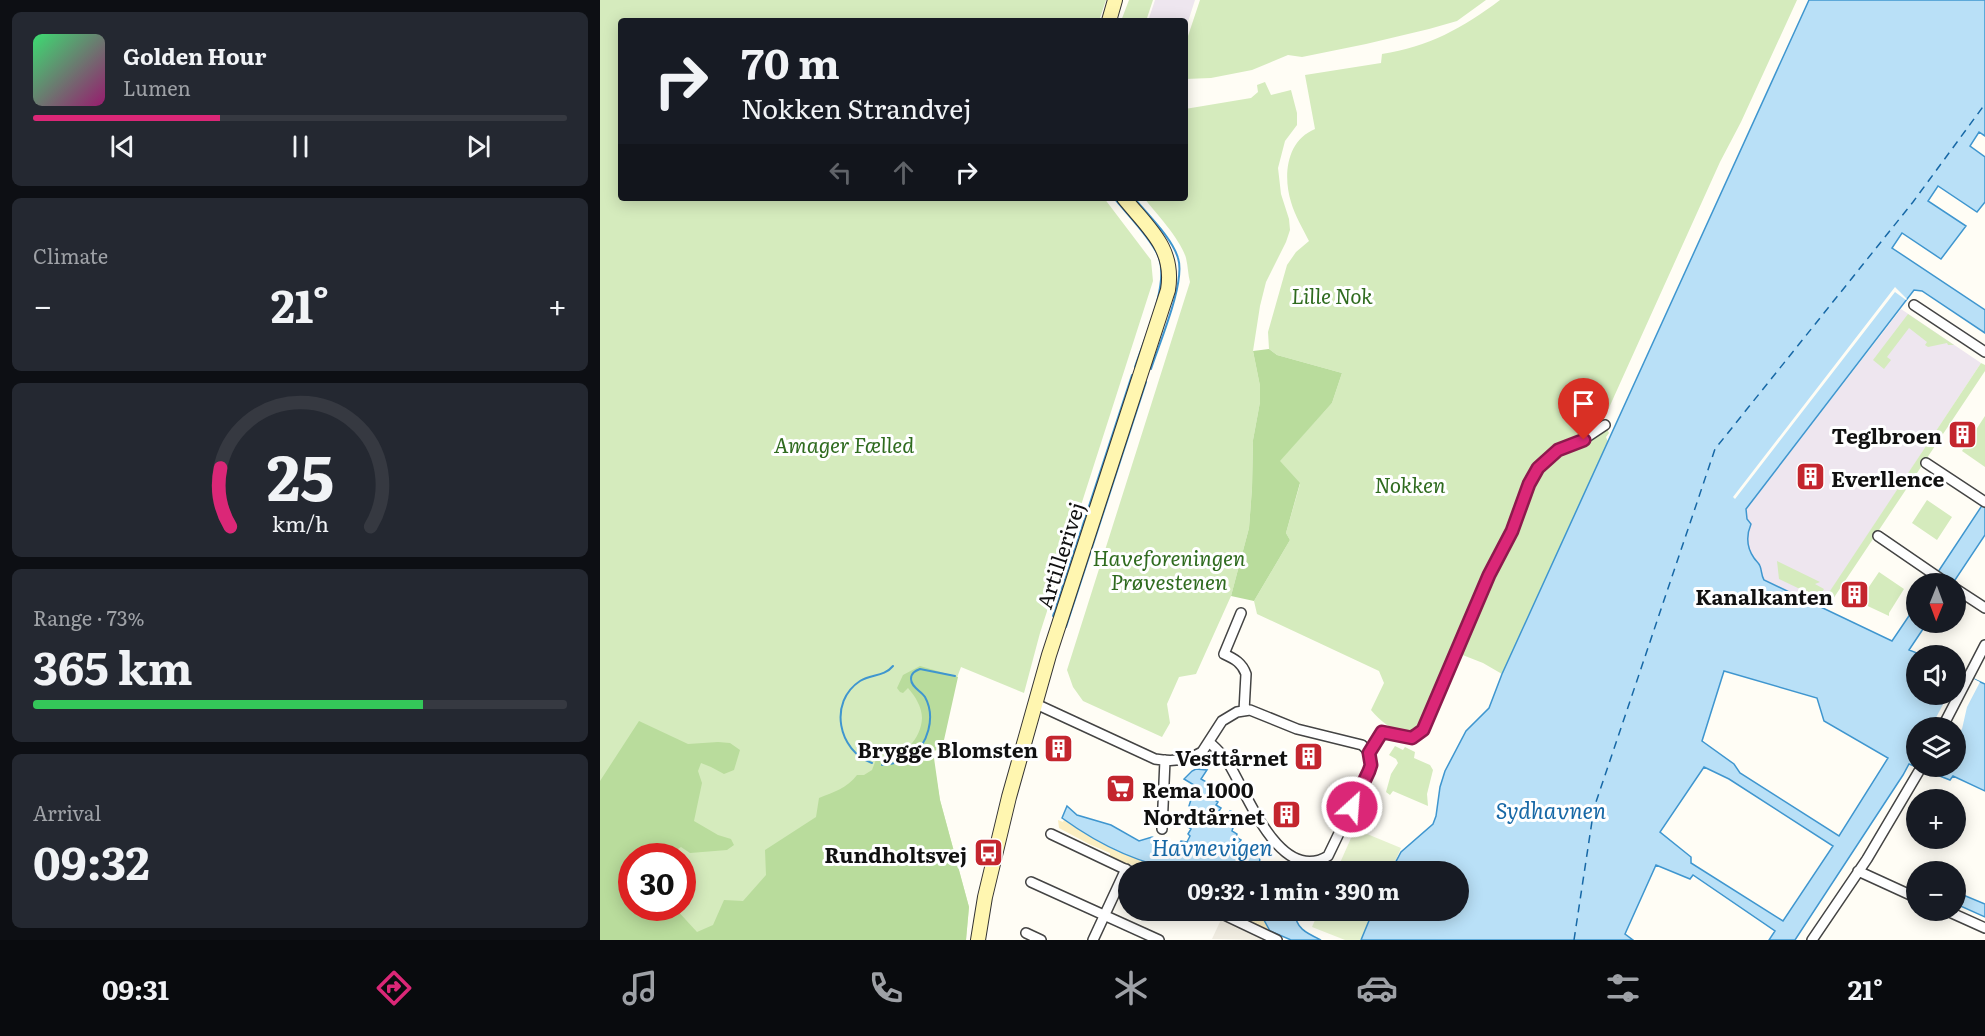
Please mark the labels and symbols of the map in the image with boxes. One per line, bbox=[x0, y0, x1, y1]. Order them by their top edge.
park label: Lille Nok bbox=[1291, 279, 1373, 310]
pin bbox=[1558, 378, 1609, 440]
building icon: Teglbroen bbox=[1947, 418, 1979, 450]
place label: Teglbroen bbox=[1832, 419, 1942, 450]
park label: Amager Fælled bbox=[774, 428, 914, 459]
building icon: Everllence bbox=[1794, 461, 1826, 493]
place label: Everllence bbox=[1831, 462, 1945, 493]
park label: Nokken bbox=[1374, 468, 1446, 499]
street label: Artillerivej bbox=[1027, 498, 1091, 612]
park label: Haveforeningen Prøvestenen bbox=[1093, 541, 1246, 596]
north arrow bbox=[1906, 573, 1966, 633]
building icon: Kanalkanten bbox=[1838, 579, 1870, 611]
place label: Kanalkanten bbox=[1695, 580, 1833, 611]
building icon: Brygge Blomsten bbox=[1043, 732, 1075, 764]
place label: Brygge Blomsten bbox=[857, 733, 1038, 764]
building icon: Vesttårnet bbox=[1293, 740, 1325, 772]
place label: Vesttårnet bbox=[1175, 741, 1289, 772]
supermarket icon: Rema 1000 bbox=[1105, 772, 1137, 804]
place label: Rema 1000 bbox=[1142, 773, 1254, 804]
position arrow bbox=[1320, 775, 1384, 839]
water label: Sydhavnen bbox=[1496, 793, 1606, 826]
building icon: Nordtårnet bbox=[1270, 799, 1302, 831]
place label: Nordtårnet bbox=[1143, 800, 1266, 831]
water label: Havnevigen bbox=[1151, 830, 1273, 863]
bus stop icon: Rundholtsvej bbox=[972, 837, 1004, 869]
place label: Rundholtsvej bbox=[824, 838, 967, 869]
speed limit sign: 30 bbox=[618, 843, 696, 921]

